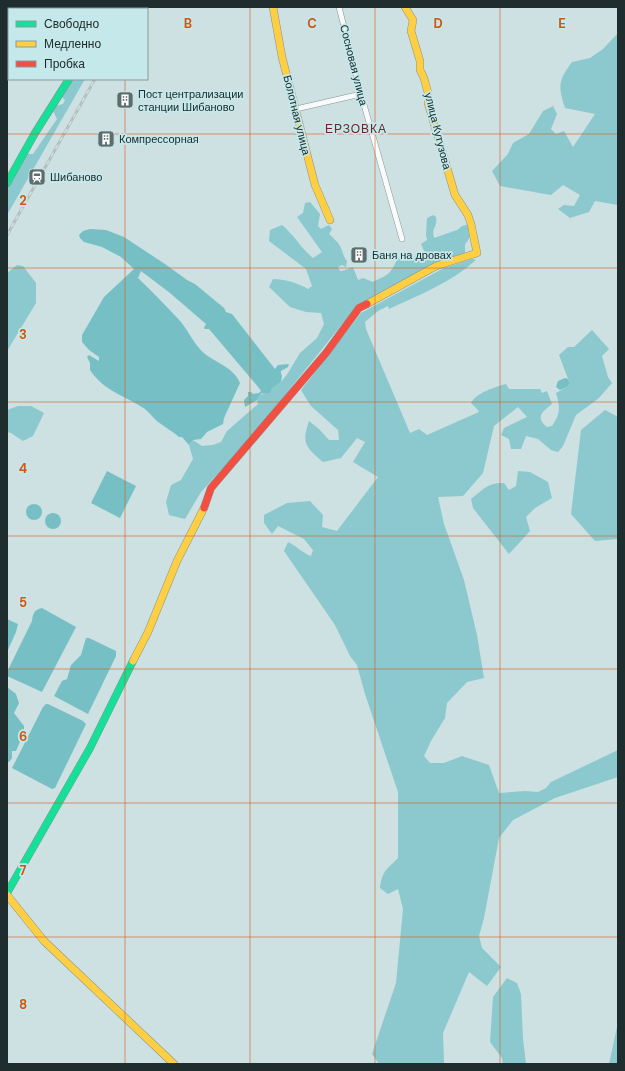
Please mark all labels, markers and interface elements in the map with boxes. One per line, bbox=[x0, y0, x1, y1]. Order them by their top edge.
legend bbox=[8, 8, 148, 80]
text: B bbox=[184, 15, 192, 32]
text: C bbox=[307, 15, 317, 32]
text: D bbox=[433, 15, 443, 32]
text: E bbox=[558, 15, 566, 32]
text: Свободно bbox=[44, 16, 99, 32]
street label: Сосновая улица bbox=[337, 23, 371, 108]
text: Медленно bbox=[44, 36, 101, 52]
text: Пробка bbox=[44, 56, 85, 72]
street label: Болотная улица bbox=[280, 74, 314, 157]
place label: Пост централизации станции Шибаново bbox=[138, 87, 243, 114]
building icon: Пост централизации станции Шибаново bbox=[115, 90, 135, 110]
street label: улица Кутузова bbox=[422, 91, 455, 172]
district label: ЕРЗОВКА bbox=[325, 121, 387, 137]
building icon: Компрессорная bbox=[96, 129, 116, 149]
place label: Компрессорная bbox=[119, 132, 199, 146]
station icon: Шибаново bbox=[27, 167, 47, 187]
place label: Шибаново bbox=[50, 170, 102, 184]
text: 2 bbox=[19, 192, 27, 209]
building icon: Баня на дровах bbox=[349, 245, 369, 265]
place label: Баня на дровах bbox=[372, 248, 452, 262]
text: 3 bbox=[19, 326, 27, 343]
text: 4 bbox=[19, 460, 27, 477]
text: 5 bbox=[19, 594, 27, 611]
text: 6 bbox=[19, 728, 27, 745]
text: 7 bbox=[20, 862, 27, 879]
text: 8 bbox=[19, 996, 27, 1013]

